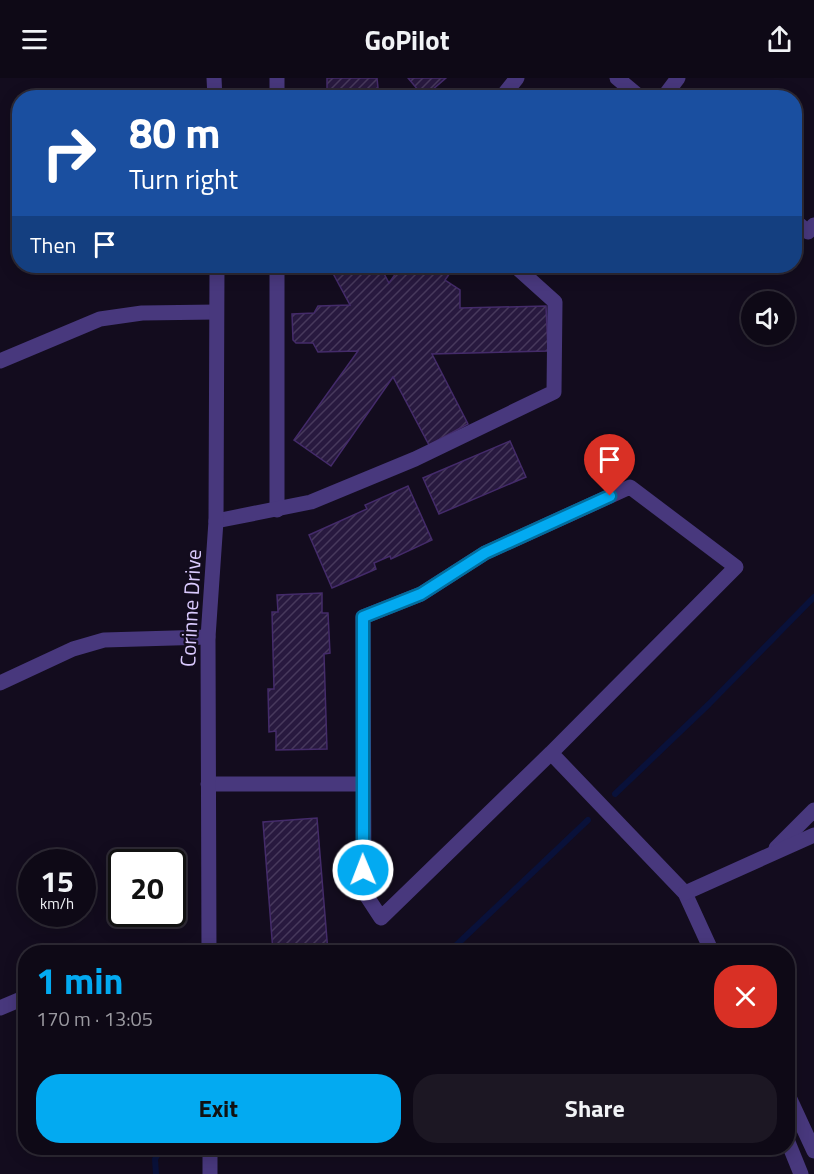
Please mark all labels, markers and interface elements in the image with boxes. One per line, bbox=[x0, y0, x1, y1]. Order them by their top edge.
text: GoPilot bbox=[364, 19, 450, 60]
icon: menu bbox=[18, 23, 51, 56]
icon: share bbox=[763, 23, 796, 56]
text: 80 m bbox=[129, 100, 221, 164]
icon: right bbox=[30, 114, 108, 192]
text: Turn right bbox=[129, 158, 238, 199]
text: Then bbox=[30, 228, 76, 262]
icon: arrive bbox=[88, 228, 121, 261]
map controls bbox=[741, 291, 795, 345]
button: sound bbox=[741, 291, 795, 345]
pin bbox=[584, 434, 635, 496]
icon: arrive bbox=[593, 443, 626, 476]
street label: Corinne Drive bbox=[171, 548, 209, 668]
position arrow bbox=[331, 838, 395, 902]
speed limit sign: 20 bbox=[108, 849, 186, 927]
text: 15 bbox=[40, 858, 74, 904]
text: km/h bbox=[40, 892, 74, 915]
text: 1 min bbox=[36, 953, 123, 1008]
button: close bbox=[714, 965, 777, 1028]
text: 170 m · 13:05 bbox=[36, 1003, 153, 1034]
button: Exit bbox=[36, 1074, 401, 1143]
button: Share bbox=[413, 1074, 777, 1143]

